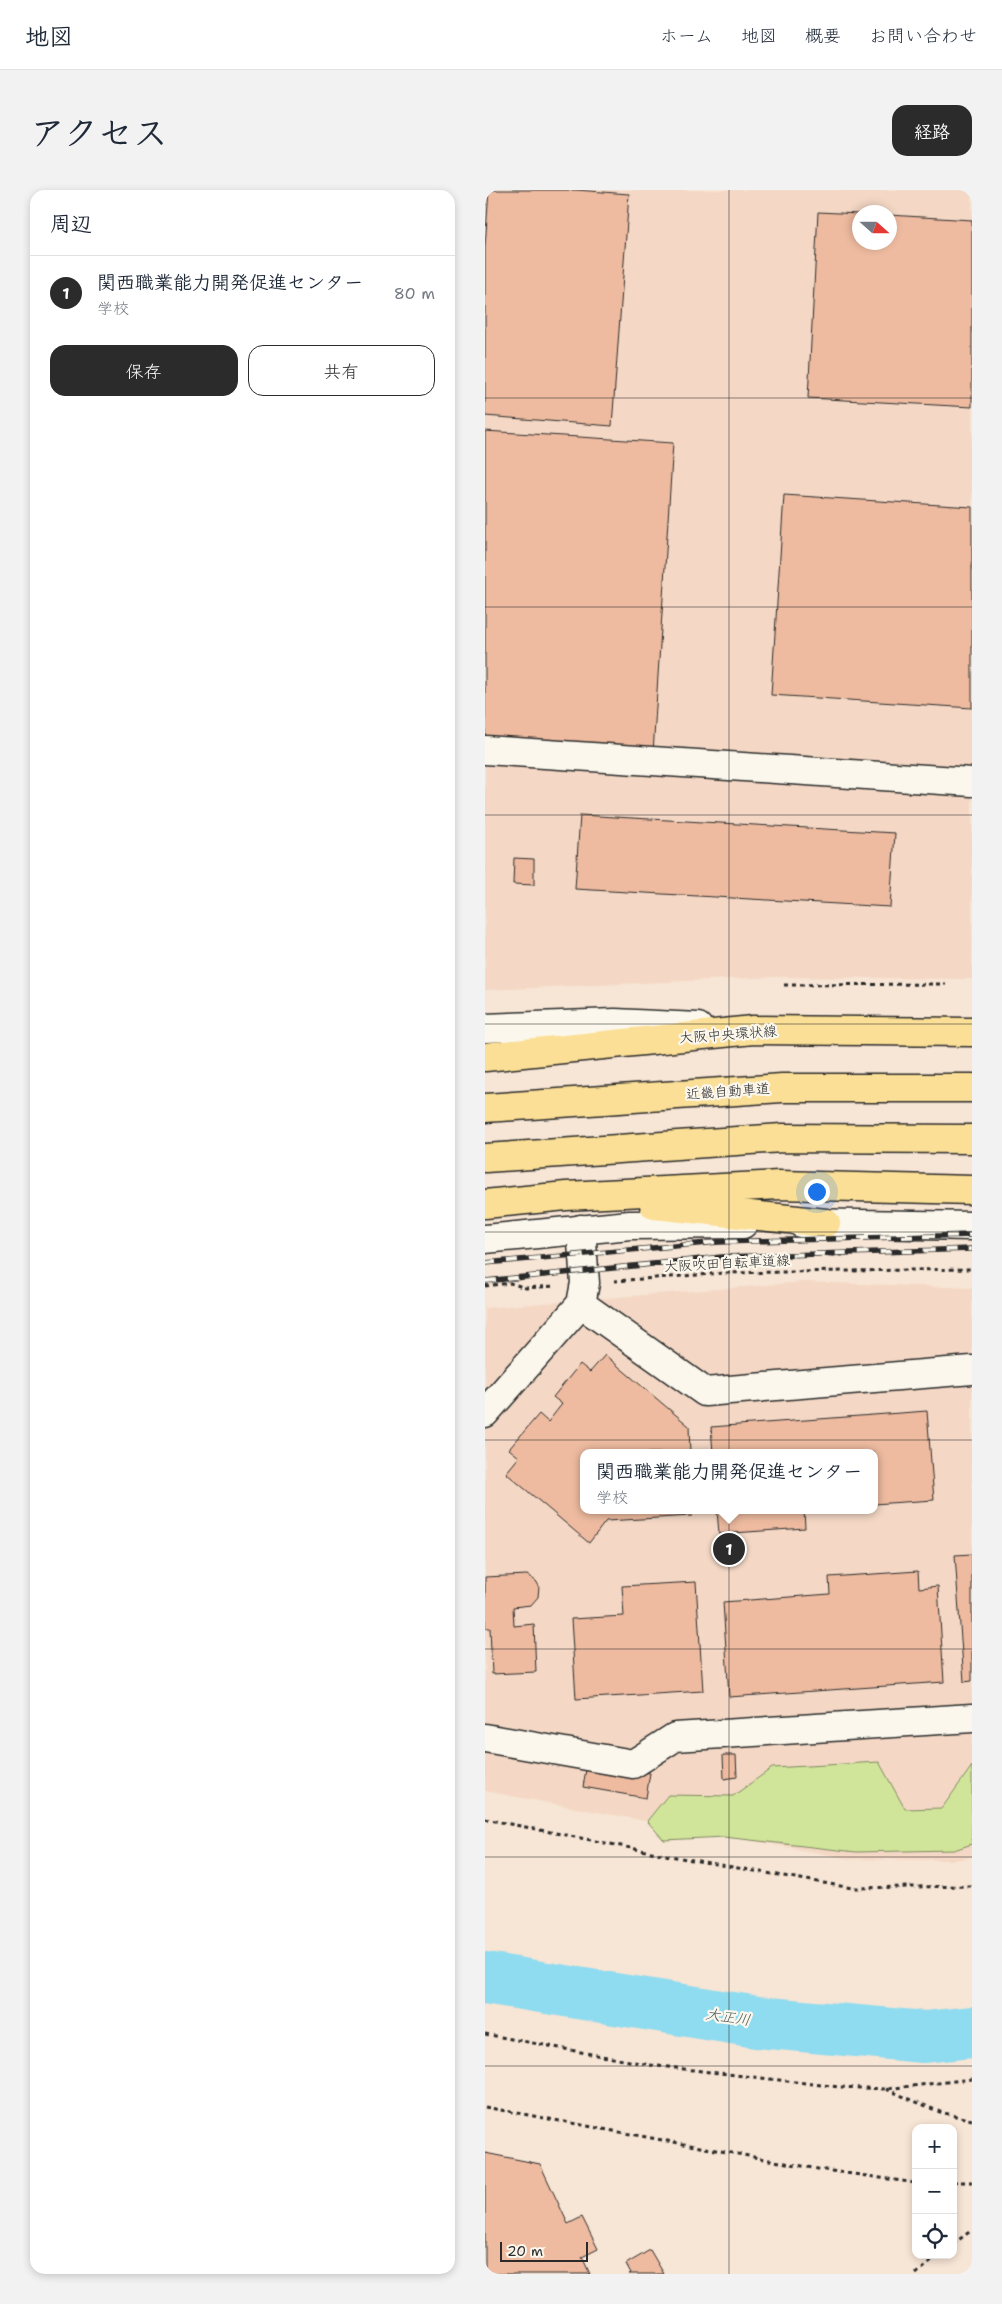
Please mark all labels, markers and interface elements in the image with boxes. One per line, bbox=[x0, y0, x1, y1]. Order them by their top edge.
text: 地図 bbox=[25, 21, 73, 53]
text: ホーム bbox=[660, 24, 713, 48]
text: 地図 bbox=[741, 24, 777, 48]
text: 概要 bbox=[805, 24, 841, 48]
text: お問い合わせ bbox=[869, 24, 977, 48]
button: 経路 bbox=[892, 105, 972, 156]
text: アクセス bbox=[30, 109, 168, 156]
north arrow bbox=[852, 205, 897, 250]
text: 周辺 bbox=[50, 210, 92, 238]
text: 関西職業能力開発促進センター bbox=[97, 270, 363, 295]
text: 1 bbox=[62, 283, 70, 304]
text: 80 m bbox=[394, 283, 435, 304]
text: 学校 bbox=[97, 298, 129, 319]
button: 保存 bbox=[50, 345, 238, 396]
button: 共有 bbox=[248, 345, 435, 396]
street label: 大阪中央環状線 bbox=[678, 1022, 778, 1046]
street label: 近畿自動車道 bbox=[685, 1079, 771, 1103]
your location bbox=[804, 1179, 830, 1205]
street label: 大阪吹田自転車道線 bbox=[664, 1251, 790, 1275]
popup bbox=[580, 1449, 878, 1514]
text: 関西職業能力開発促進センター bbox=[596, 1459, 862, 1484]
text: 学校 bbox=[596, 1487, 628, 1508]
pin: 1 bbox=[713, 1530, 745, 1568]
water label: 大正川 bbox=[704, 2004, 752, 2030]
map controls bbox=[912, 2124, 957, 2259]
button: + bbox=[912, 2124, 957, 2169]
button: − bbox=[912, 2169, 957, 2214]
button: locate bbox=[912, 2214, 957, 2259]
scale bar bbox=[500, 2239, 587, 2262]
text: 20 m bbox=[507, 2242, 543, 2260]

